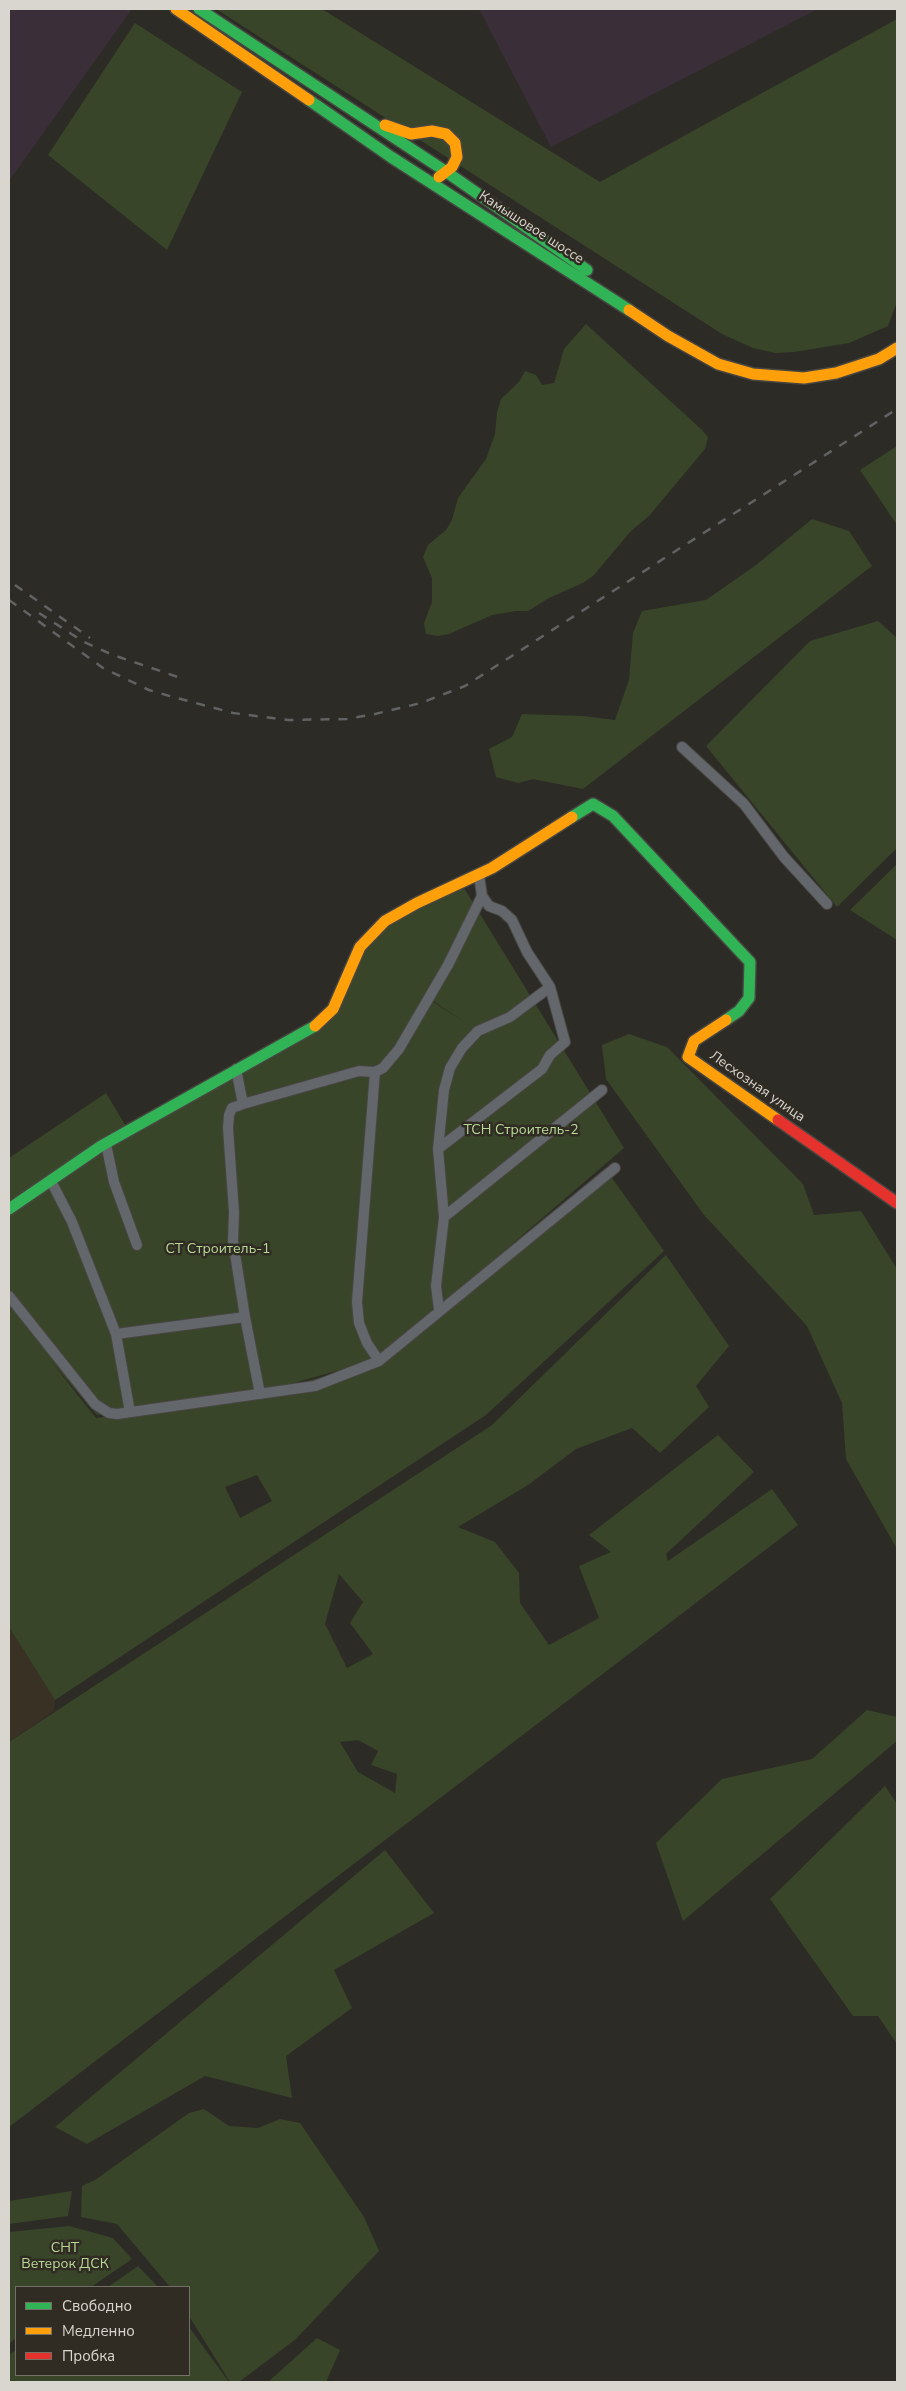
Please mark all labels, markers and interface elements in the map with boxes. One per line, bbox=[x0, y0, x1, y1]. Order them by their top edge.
street label: Камышовое шоссе bbox=[475, 188, 587, 268]
street label: Лесхозная улица bbox=[706, 1048, 808, 1126]
park label: ТСН Строитель-2 bbox=[463, 1123, 579, 1139]
park label: СТ Строитель-1 bbox=[165, 1242, 271, 1258]
park label: СНТ Ветерок ДСК bbox=[21, 2241, 109, 2274]
legend bbox=[15, 2286, 190, 2376]
text: Свободно bbox=[62, 2296, 132, 2316]
text: Медленно bbox=[62, 2321, 135, 2341]
text: Пробка bbox=[62, 2346, 115, 2366]

